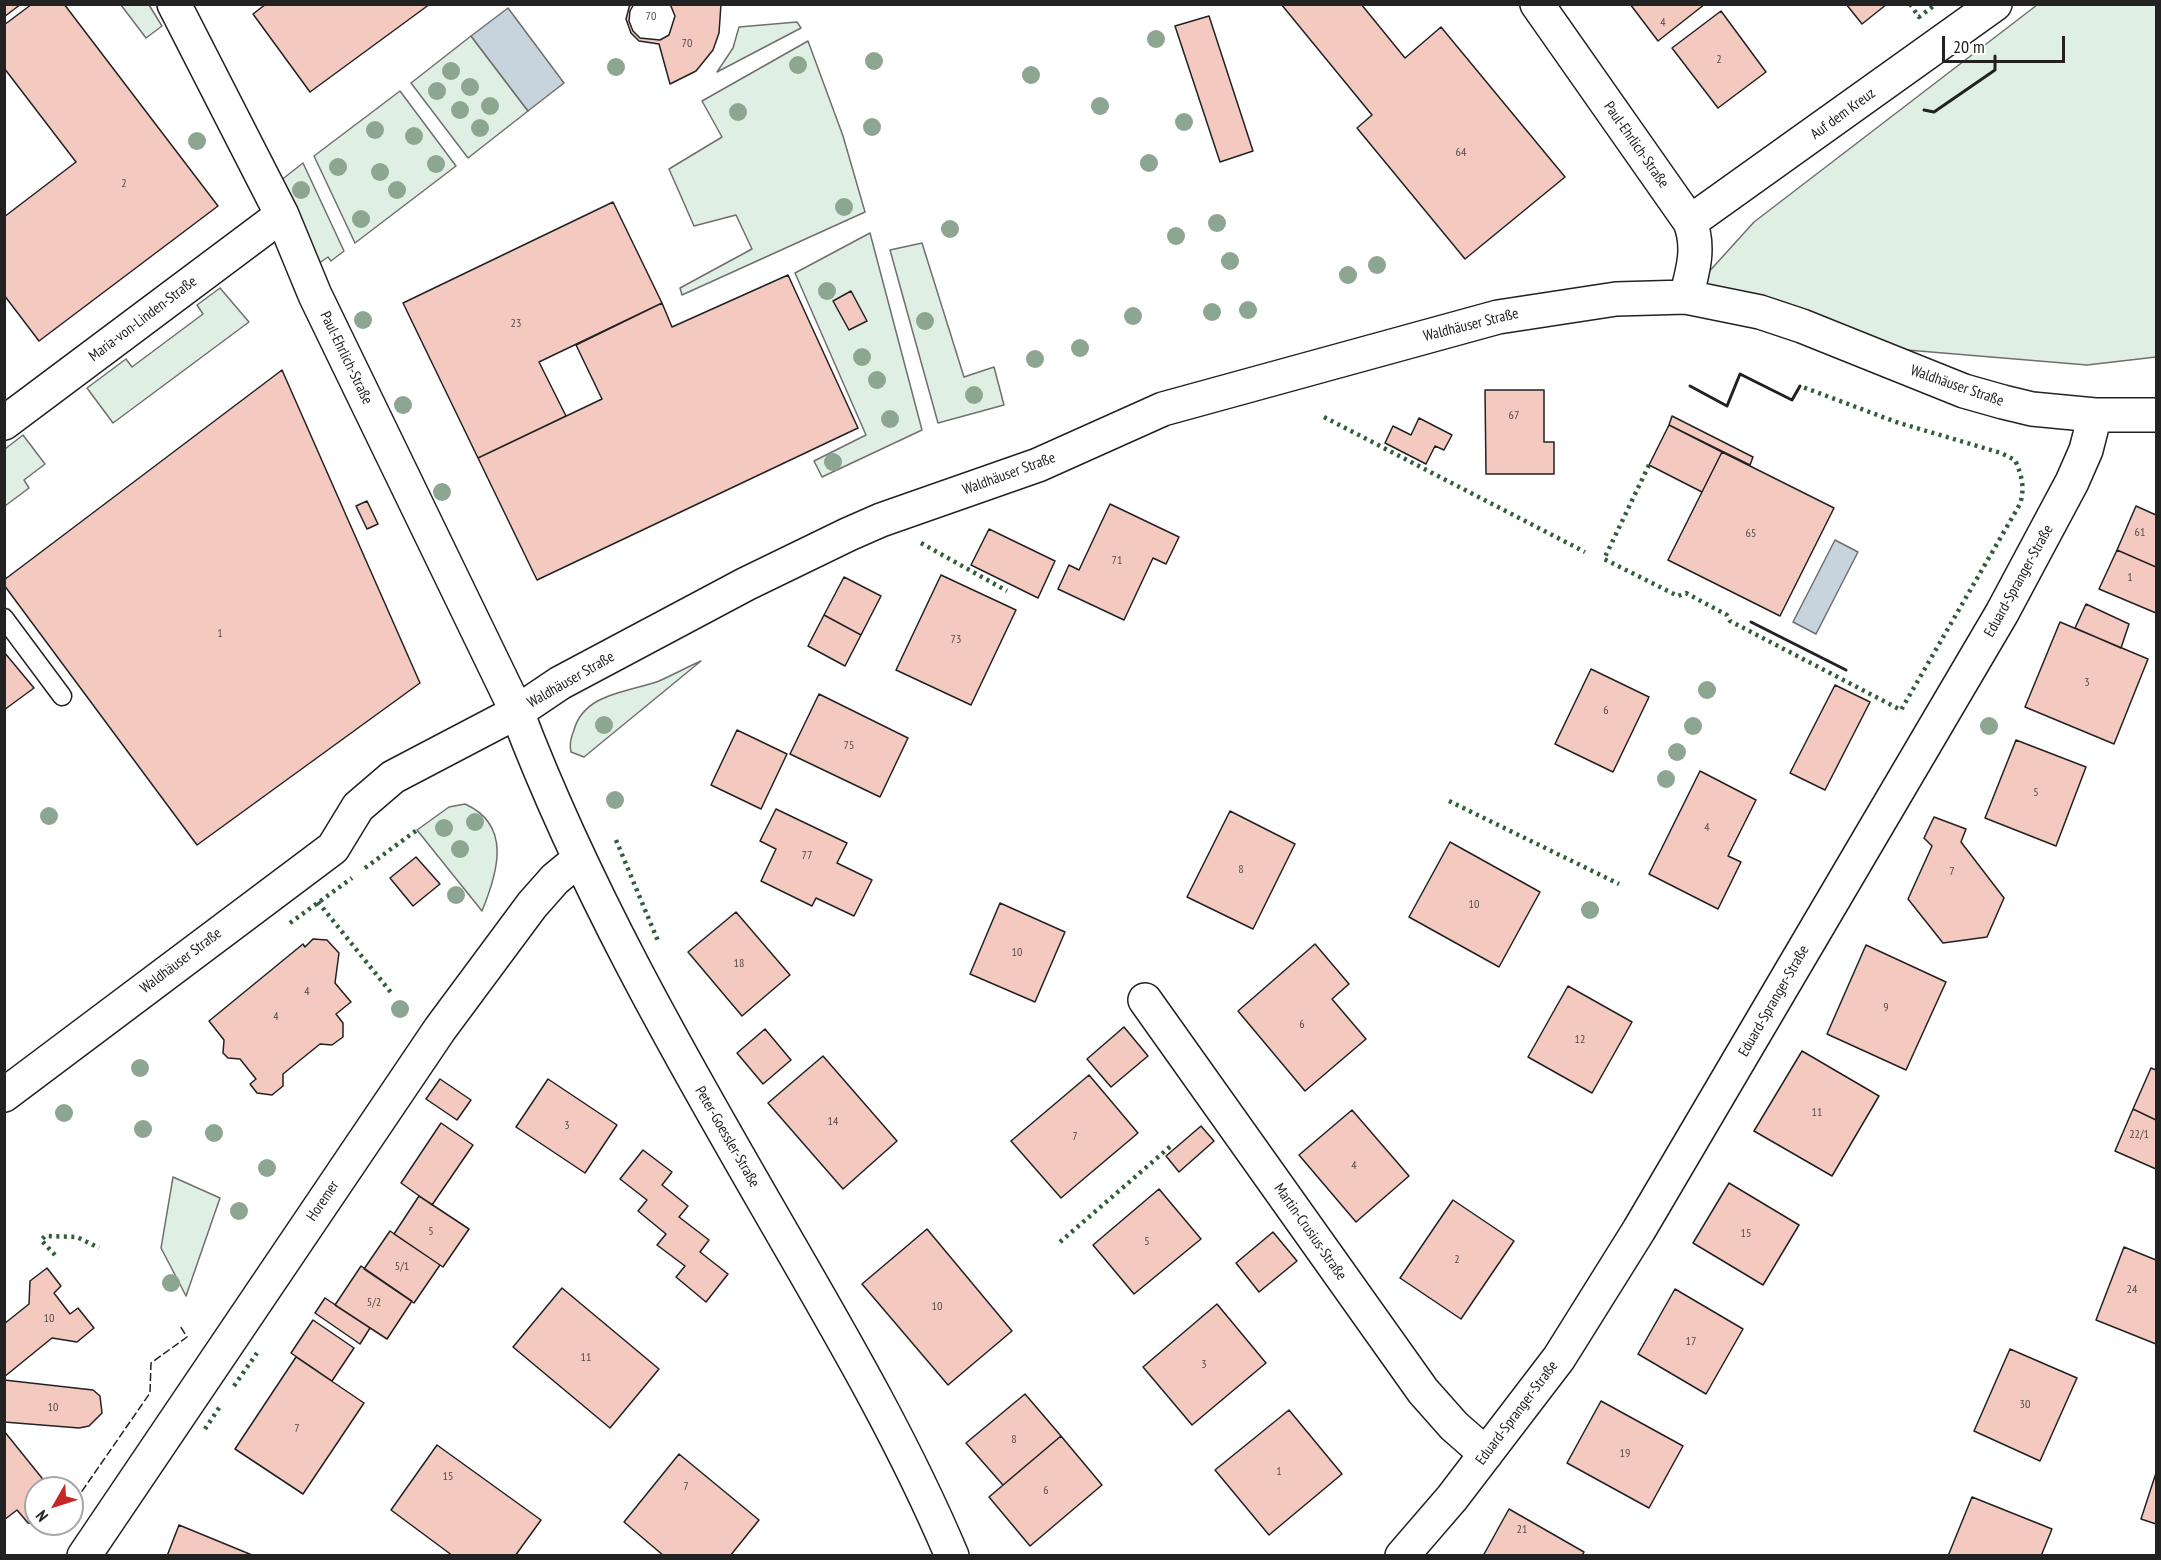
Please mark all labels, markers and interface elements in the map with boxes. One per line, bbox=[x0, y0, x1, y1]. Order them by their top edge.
house number: 70 bbox=[646, 10, 656, 24]
house number: 4 bbox=[1660, 16, 1666, 30]
scale bar bbox=[1945, 24, 2068, 62]
text: 20 m bbox=[1953, 35, 1985, 58]
house number: 70 bbox=[682, 37, 692, 51]
house number: 2 bbox=[1716, 53, 1722, 67]
street label: Auf dem Kreuz bbox=[1807, 85, 1879, 143]
street label: Paul-Ehrlich-Straße bbox=[1600, 98, 1672, 192]
house number: 64 bbox=[1456, 146, 1466, 160]
house number: 2 bbox=[121, 177, 127, 191]
street label: Maria-von-Linden-Straße bbox=[86, 273, 200, 365]
street label: Waldhäuser Straße bbox=[1422, 304, 1520, 346]
street label: Paul-Ehrlich-Straße bbox=[316, 309, 376, 407]
house number: 23 bbox=[511, 317, 521, 331]
street label: Waldhäuser Straße bbox=[1908, 362, 2006, 410]
house number: 67 bbox=[1509, 409, 1519, 423]
street label: Waldhäuser Straße bbox=[960, 449, 1058, 499]
street label: Eduard-Spranger-Straße bbox=[1981, 522, 2057, 640]
house number: 61 bbox=[2135, 526, 2145, 540]
house number: 65 bbox=[1746, 527, 1756, 541]
house number: 71 bbox=[1112, 554, 1122, 568]
house number: 1 bbox=[2127, 571, 2133, 585]
house number: 1 bbox=[217, 627, 223, 641]
house number: 73 bbox=[951, 633, 961, 647]
street label: Waldhäuser Straße bbox=[524, 648, 618, 712]
house number: 3 bbox=[2084, 676, 2090, 690]
house number: 6 bbox=[1603, 704, 1609, 718]
house number: 75 bbox=[844, 739, 854, 753]
house number: 5 bbox=[2033, 786, 2039, 800]
house number: 4 bbox=[1704, 821, 1710, 835]
house number: 77 bbox=[802, 849, 812, 863]
house number: 8 bbox=[1238, 863, 1244, 877]
house number: 7 bbox=[1949, 865, 1955, 879]
house number: 10 bbox=[1469, 898, 1479, 912]
street label: Waldhäuser Straße bbox=[137, 925, 225, 997]
street label: Eduard-Spranger-Straße bbox=[1735, 942, 1813, 1060]
house number: 10 bbox=[1012, 946, 1022, 960]
house number: 18 bbox=[734, 957, 744, 971]
house number: 4 bbox=[304, 985, 310, 999]
house number: 9 bbox=[1883, 1001, 1889, 1015]
house number: 4 bbox=[273, 1010, 279, 1024]
house number: 6 bbox=[1299, 1018, 1305, 1032]
house number: 12 bbox=[1575, 1033, 1585, 1047]
street label: Peter-Goessler-Straße bbox=[691, 1083, 763, 1191]
house number: 11 bbox=[1812, 1106, 1822, 1120]
house number: 14 bbox=[828, 1115, 838, 1129]
house number: 3 bbox=[564, 1119, 570, 1133]
house number: 22/1 bbox=[2129, 1128, 2149, 1142]
house number: 7 bbox=[1072, 1130, 1078, 1144]
house number: 4 bbox=[1351, 1159, 1357, 1173]
street label: Horemer bbox=[303, 1177, 343, 1225]
street label: Martin-Crusius-Straße bbox=[1270, 1180, 1350, 1284]
house number: 5 bbox=[428, 1225, 434, 1239]
house number: 15 bbox=[1741, 1227, 1751, 1241]
house number: 5 bbox=[1144, 1235, 1150, 1249]
house number: 2 bbox=[1454, 1253, 1460, 1267]
house number: 5/1 bbox=[395, 1260, 409, 1274]
house number: 24 bbox=[2127, 1283, 2137, 1297]
house number: 5/2 bbox=[367, 1296, 381, 1310]
house number: 10 bbox=[932, 1300, 942, 1314]
house number: 10 bbox=[44, 1312, 54, 1326]
house number: 17 bbox=[1686, 1335, 1696, 1349]
house number: 11 bbox=[581, 1351, 591, 1365]
house number: 3 bbox=[1201, 1358, 1207, 1372]
street label: Eduard-Spranger-Straße bbox=[1472, 1358, 1562, 1468]
house number: 30 bbox=[2020, 1398, 2030, 1412]
house number: 10 bbox=[48, 1401, 58, 1415]
house number: 7 bbox=[294, 1422, 300, 1436]
house number: 8 bbox=[1011, 1433, 1017, 1447]
house number: 19 bbox=[1620, 1447, 1630, 1461]
house number: 1 bbox=[1276, 1465, 1282, 1479]
house number: 15 bbox=[443, 1470, 453, 1484]
north arrow bbox=[24, 1476, 84, 1536]
house number: 7 bbox=[683, 1480, 689, 1494]
house number: 6 bbox=[1043, 1484, 1049, 1498]
text: N bbox=[31, 1506, 52, 1526]
house number: 21 bbox=[1517, 1523, 1527, 1537]

